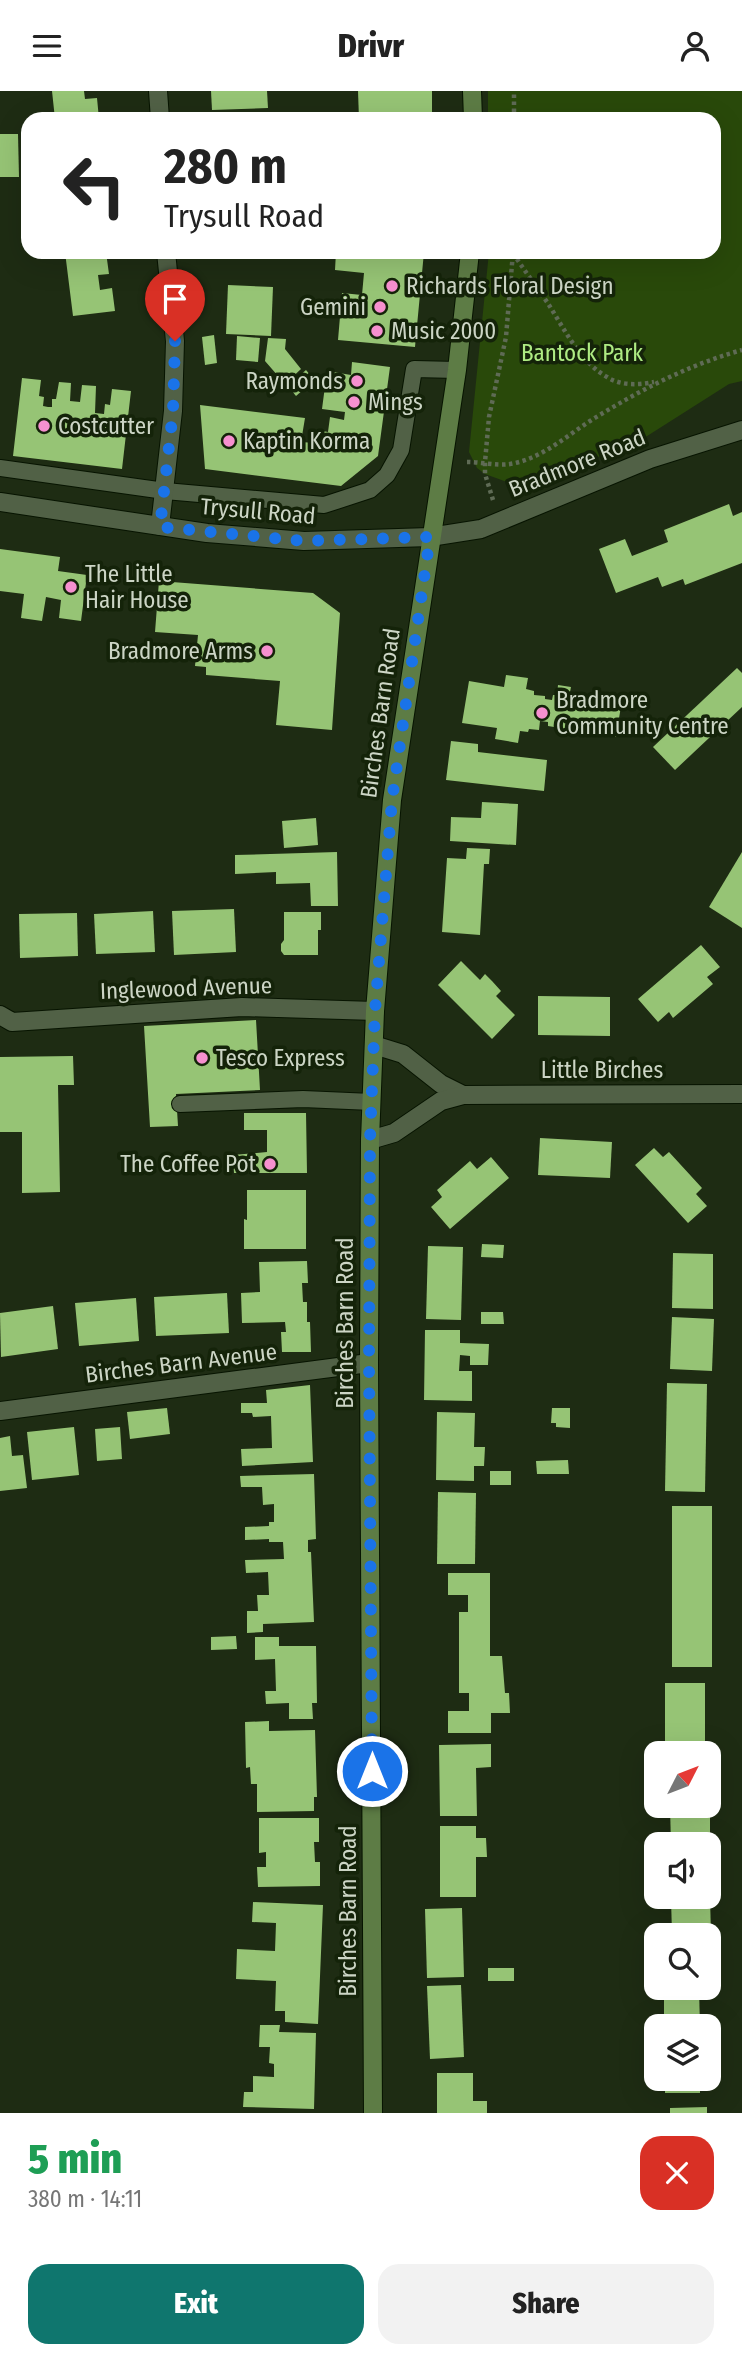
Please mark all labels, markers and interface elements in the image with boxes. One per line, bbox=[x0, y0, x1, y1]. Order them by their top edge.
icon: menu bbox=[28, 27, 66, 65]
text: Drivr bbox=[338, 27, 404, 65]
icon: person bbox=[676, 27, 714, 65]
text: 280 m bbox=[164, 137, 287, 196]
icon: left bbox=[49, 140, 140, 231]
text: Trysull Road bbox=[164, 197, 324, 235]
pin bbox=[145, 269, 205, 341]
place label: Richards Floral Design bbox=[406, 272, 614, 300]
marker: Richards Floral Design bbox=[384, 278, 400, 294]
icon: arrive bbox=[156, 280, 194, 318]
place label: Gemini bbox=[300, 293, 366, 321]
marker: Gemini bbox=[372, 299, 388, 315]
place label: Music 2000 bbox=[391, 317, 496, 345]
marker: Music 2000 bbox=[369, 323, 385, 339]
park label: Bantock Park bbox=[521, 339, 643, 367]
place label: Raymonds bbox=[245, 367, 343, 395]
marker: Raymonds bbox=[349, 373, 365, 389]
place label: Mings bbox=[368, 388, 423, 416]
marker: Mings bbox=[346, 394, 362, 410]
place label: Costcutter bbox=[58, 412, 154, 440]
marker: Costcutter bbox=[36, 418, 52, 434]
street label: Bradmore Road bbox=[504, 423, 650, 503]
place label: Kaptin Korma bbox=[243, 427, 370, 455]
marker: Kaptin Korma bbox=[221, 433, 237, 449]
street label: Trysull Road bbox=[199, 492, 317, 530]
place label: The Little Hair House bbox=[85, 560, 189, 614]
marker: The Little Hair House bbox=[63, 579, 79, 595]
street label: Birches Barn Road bbox=[354, 626, 406, 800]
place label: Bradmore Arms bbox=[108, 637, 253, 665]
marker: Bradmore Arms bbox=[259, 643, 275, 659]
place label: Bradmore Community Centre bbox=[556, 686, 729, 740]
marker: Bradmore Community Centre bbox=[534, 705, 550, 721]
street label: Inglewood Avenue bbox=[99, 971, 273, 1005]
place label: Tesco Express bbox=[216, 1044, 345, 1072]
marker: Tesco Express bbox=[194, 1050, 210, 1066]
street label: Little Birches bbox=[541, 1056, 663, 1084]
place label: The Coffee Pot bbox=[120, 1150, 256, 1178]
marker: The Coffee Pot bbox=[262, 1156, 278, 1172]
street label: Birches Barn Road bbox=[331, 1237, 359, 1409]
street label: Birches Barn Avenue bbox=[84, 1337, 278, 1389]
position arrow bbox=[335, 1734, 409, 1808]
north arrow bbox=[644, 1741, 721, 1818]
map controls bbox=[644, 1741, 721, 2091]
street label: Birches Barn Road bbox=[334, 1825, 362, 1997]
button: sound bbox=[644, 1832, 721, 1909]
button: search bbox=[644, 1923, 721, 2000]
button: layers bbox=[644, 2014, 721, 2091]
text: 5 min bbox=[28, 2134, 122, 2184]
button: close bbox=[640, 2136, 714, 2210]
text: 380 m · 14:11 bbox=[28, 2185, 142, 2213]
button: Exit bbox=[28, 2264, 364, 2344]
button: Share bbox=[378, 2264, 714, 2344]

